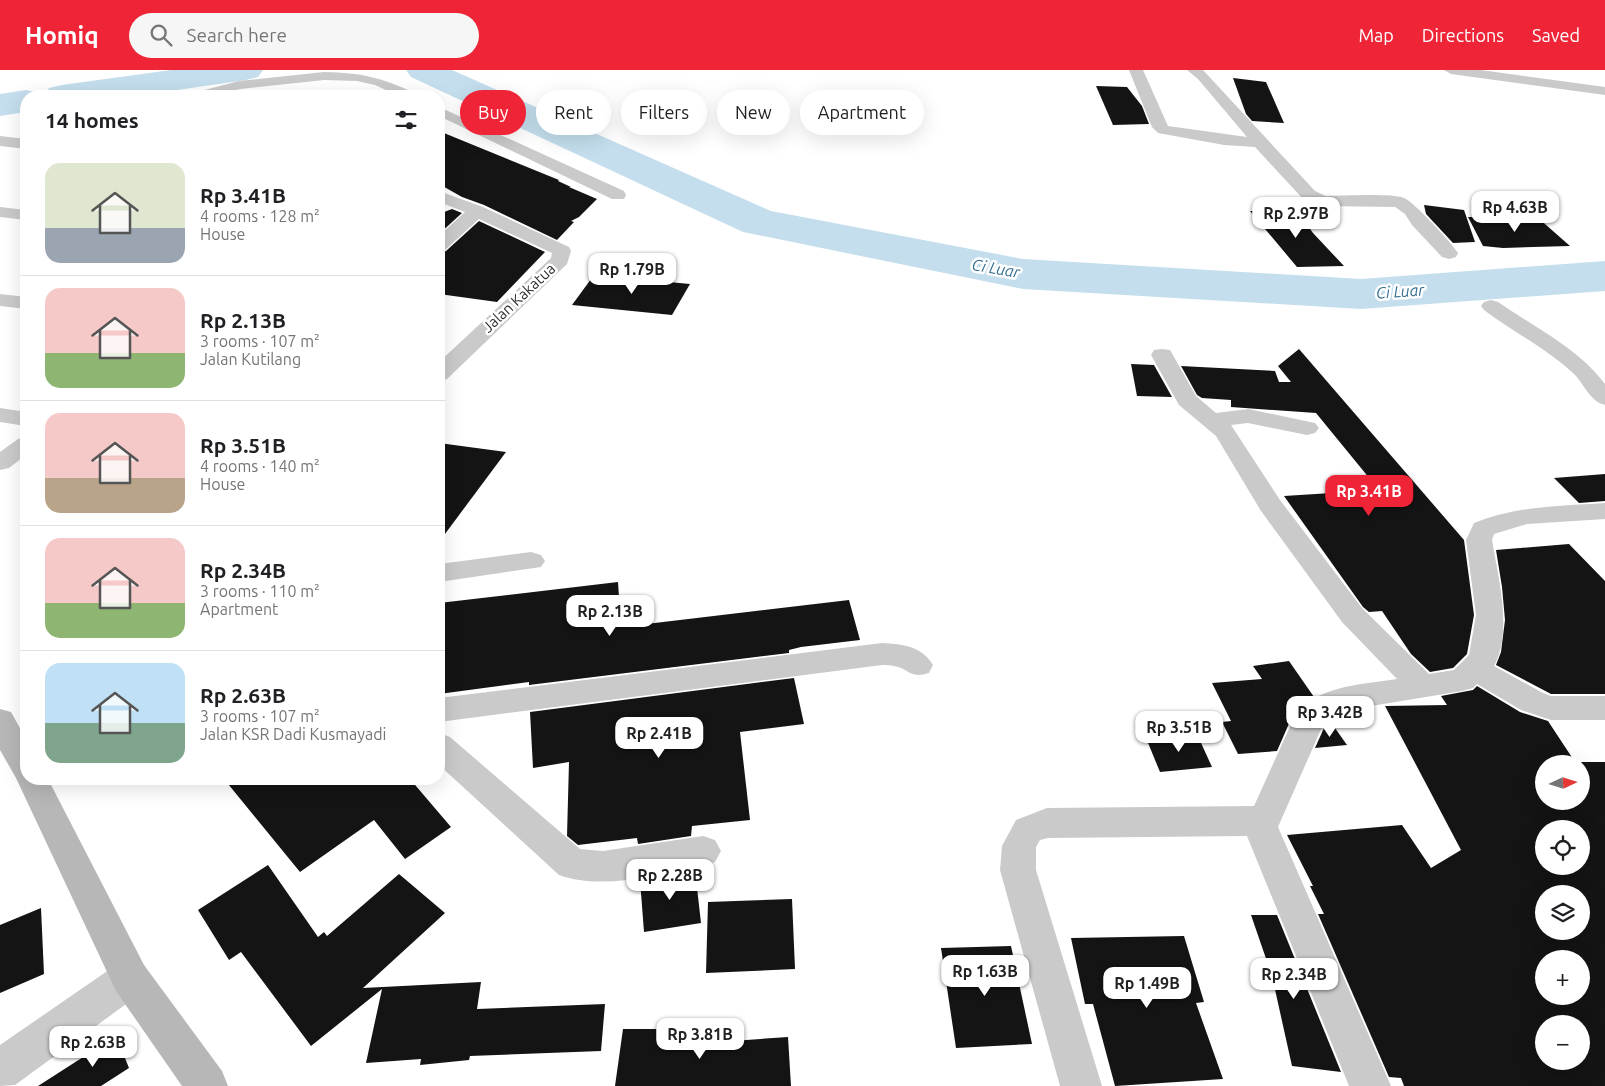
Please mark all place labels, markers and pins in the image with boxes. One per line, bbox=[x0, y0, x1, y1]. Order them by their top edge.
pin: Rp 4.63B bbox=[1463, 190, 1567, 233]
pin: Rp 2.97B bbox=[1244, 196, 1348, 239]
pin: Rp 1.79B bbox=[580, 252, 684, 295]
pin: Rp 3.41B bbox=[1317, 474, 1421, 517]
pin: Rp 2.13B bbox=[558, 594, 662, 637]
pin: Rp 3.42B bbox=[1278, 696, 1382, 738]
pin: Rp 3.51B bbox=[1127, 710, 1231, 753]
pin: Rp 2.41B bbox=[607, 716, 711, 759]
pin: Rp 2.28B bbox=[618, 858, 722, 901]
pin: Rp 1.63B bbox=[933, 954, 1037, 997]
pin: Rp 2.34B bbox=[1242, 958, 1346, 1000]
pin: Rp 1.49B bbox=[1095, 966, 1199, 1009]
pin: Rp 3.81B bbox=[648, 1018, 752, 1060]
pin: Rp 2.63B bbox=[41, 1026, 145, 1068]

